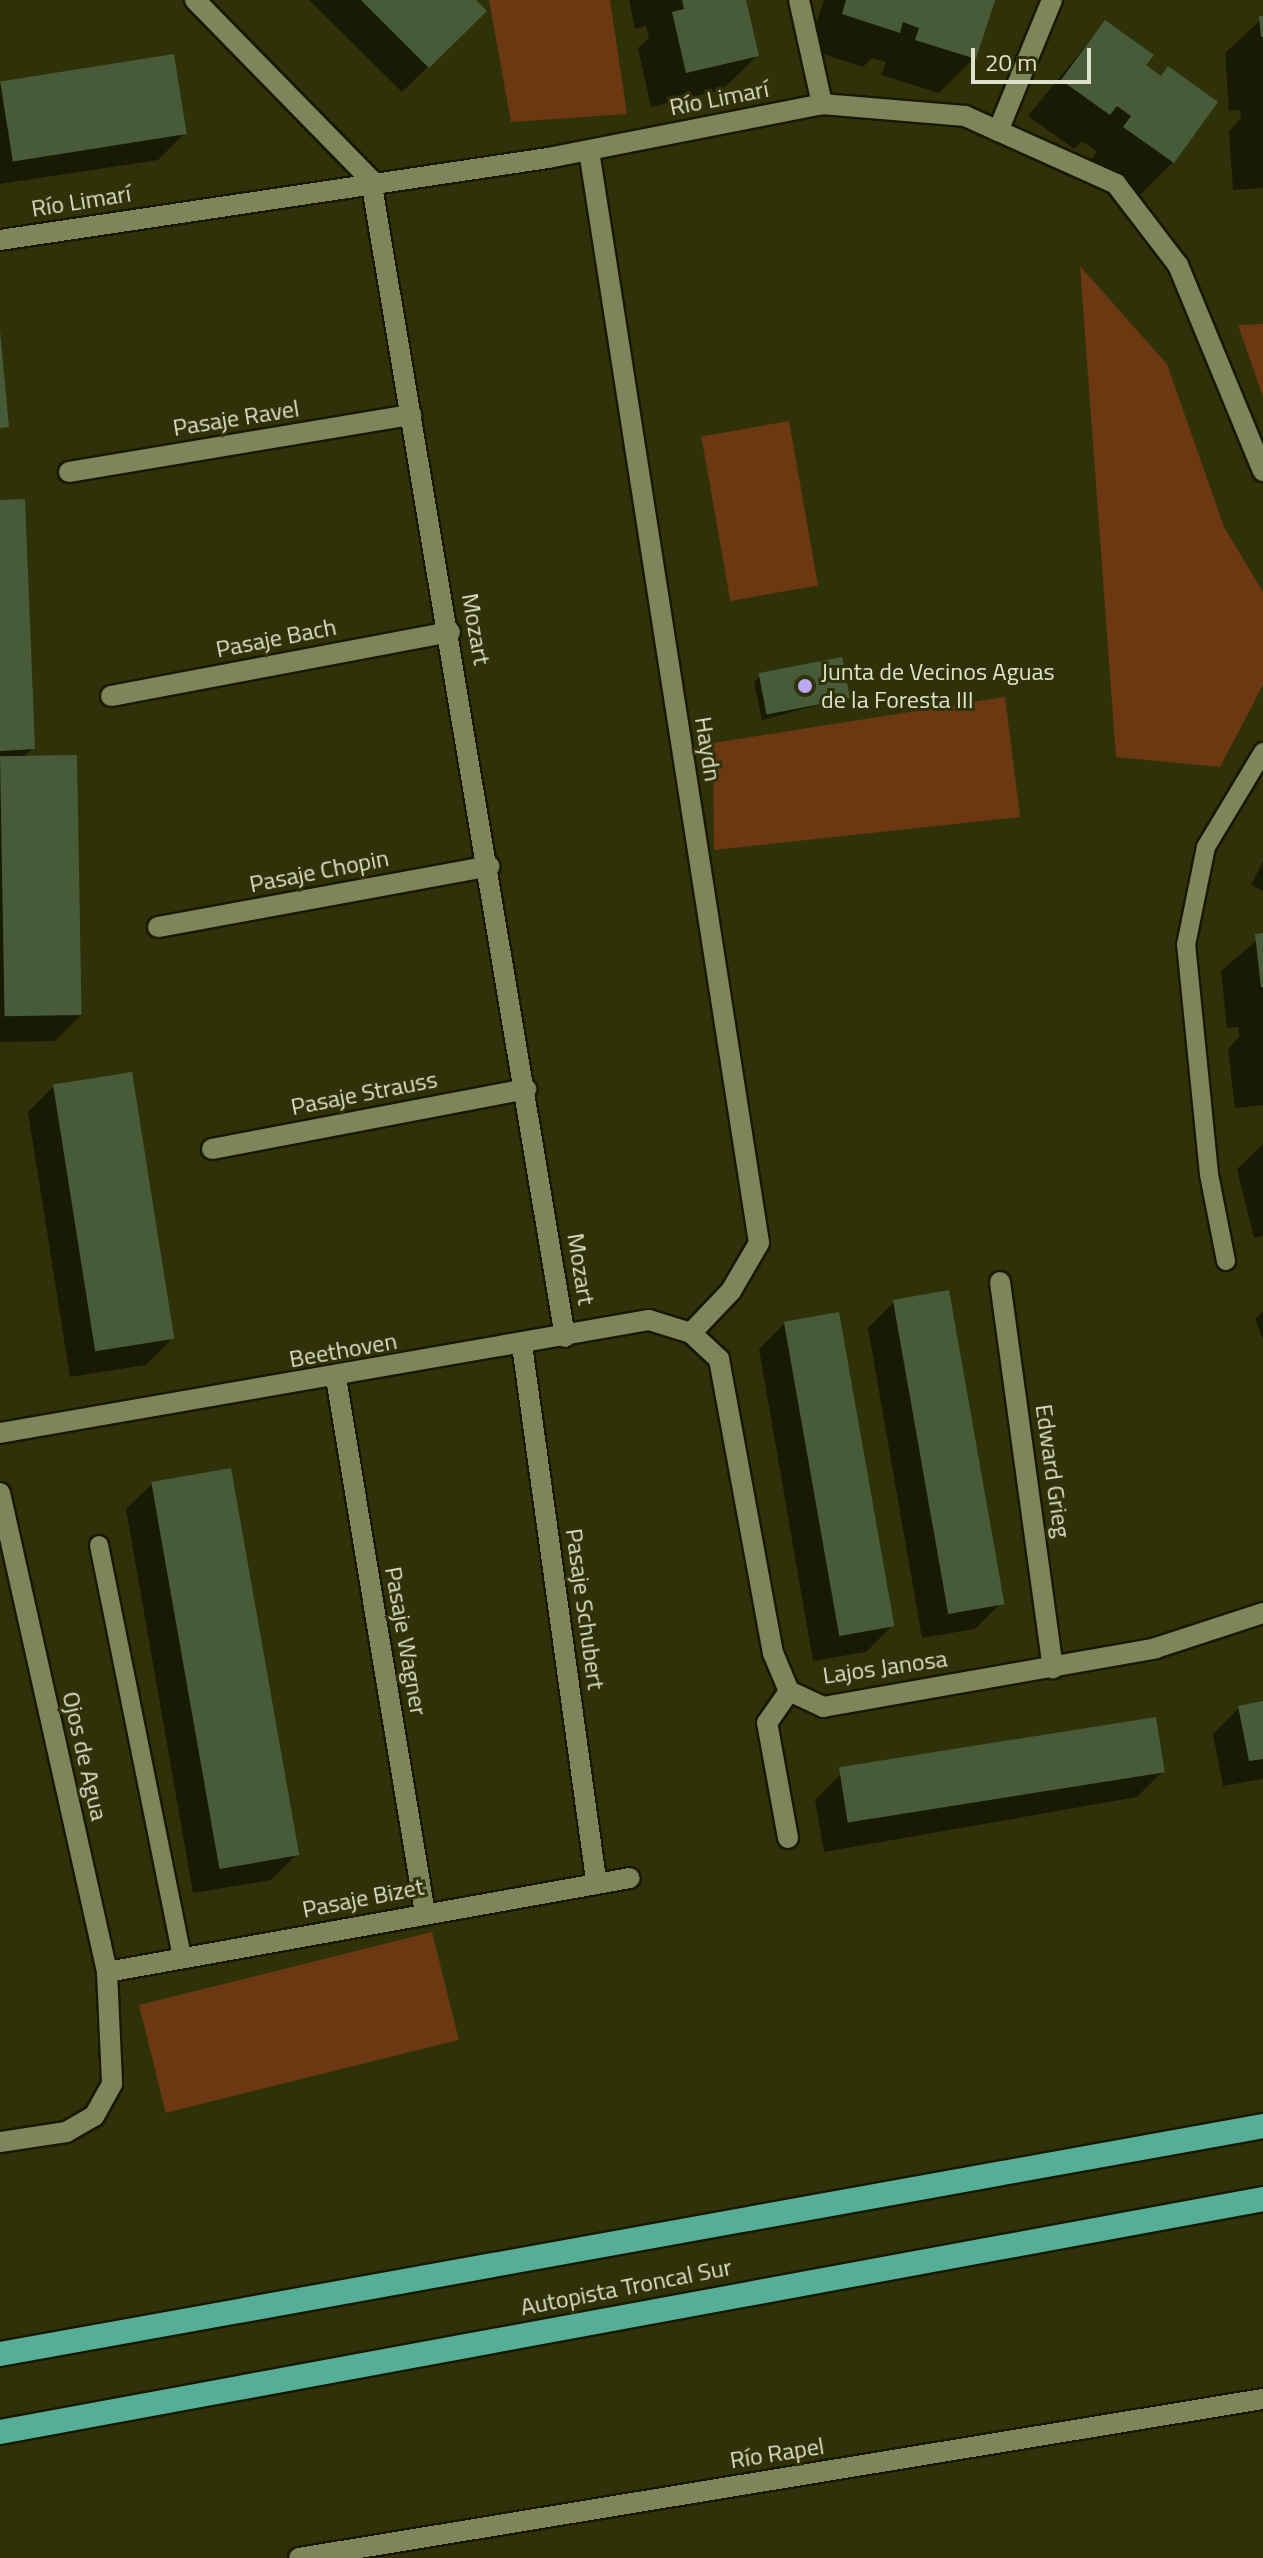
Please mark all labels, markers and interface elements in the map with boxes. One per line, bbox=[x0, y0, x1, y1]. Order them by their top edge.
scale bar bbox=[975, 32, 1095, 82]
text: 20 m bbox=[985, 44, 1037, 80]
street label: Río Limarí bbox=[667, 74, 771, 122]
street label: Río Limarí bbox=[29, 179, 133, 223]
street label: Pasaje Ravel bbox=[171, 394, 301, 442]
street label: Mozart bbox=[456, 591, 496, 667]
street label: Pasaje Bach bbox=[213, 612, 339, 664]
place label: Junta de Vecinos Aguas de la Foresta III bbox=[821, 658, 1055, 714]
marker: Junta de Vecinos Aguas de la Foresta III bbox=[796, 677, 814, 695]
street label: Haydn bbox=[689, 715, 727, 783]
street label: Pasaje Chopin bbox=[247, 843, 391, 899]
street label: Pasaje Strauss bbox=[288, 1065, 440, 1121]
street label: Mozart bbox=[561, 1231, 601, 1307]
street label: Beethoven bbox=[287, 1326, 399, 1374]
street label: Edward Grieg bbox=[1029, 1402, 1077, 1540]
street label: Pasaje Schubert bbox=[559, 1527, 611, 1691]
street label: Pasaje Wagner bbox=[379, 1564, 433, 1718]
street label: Lajos Janosa bbox=[821, 1644, 949, 1690]
street label: Ojos de Agua bbox=[56, 1689, 114, 1823]
street label: Pasaje Bizet bbox=[300, 1872, 426, 1924]
street label: Autopista Troncal Sur bbox=[518, 2252, 734, 2322]
street label: Río Rapel bbox=[728, 2431, 826, 2475]

